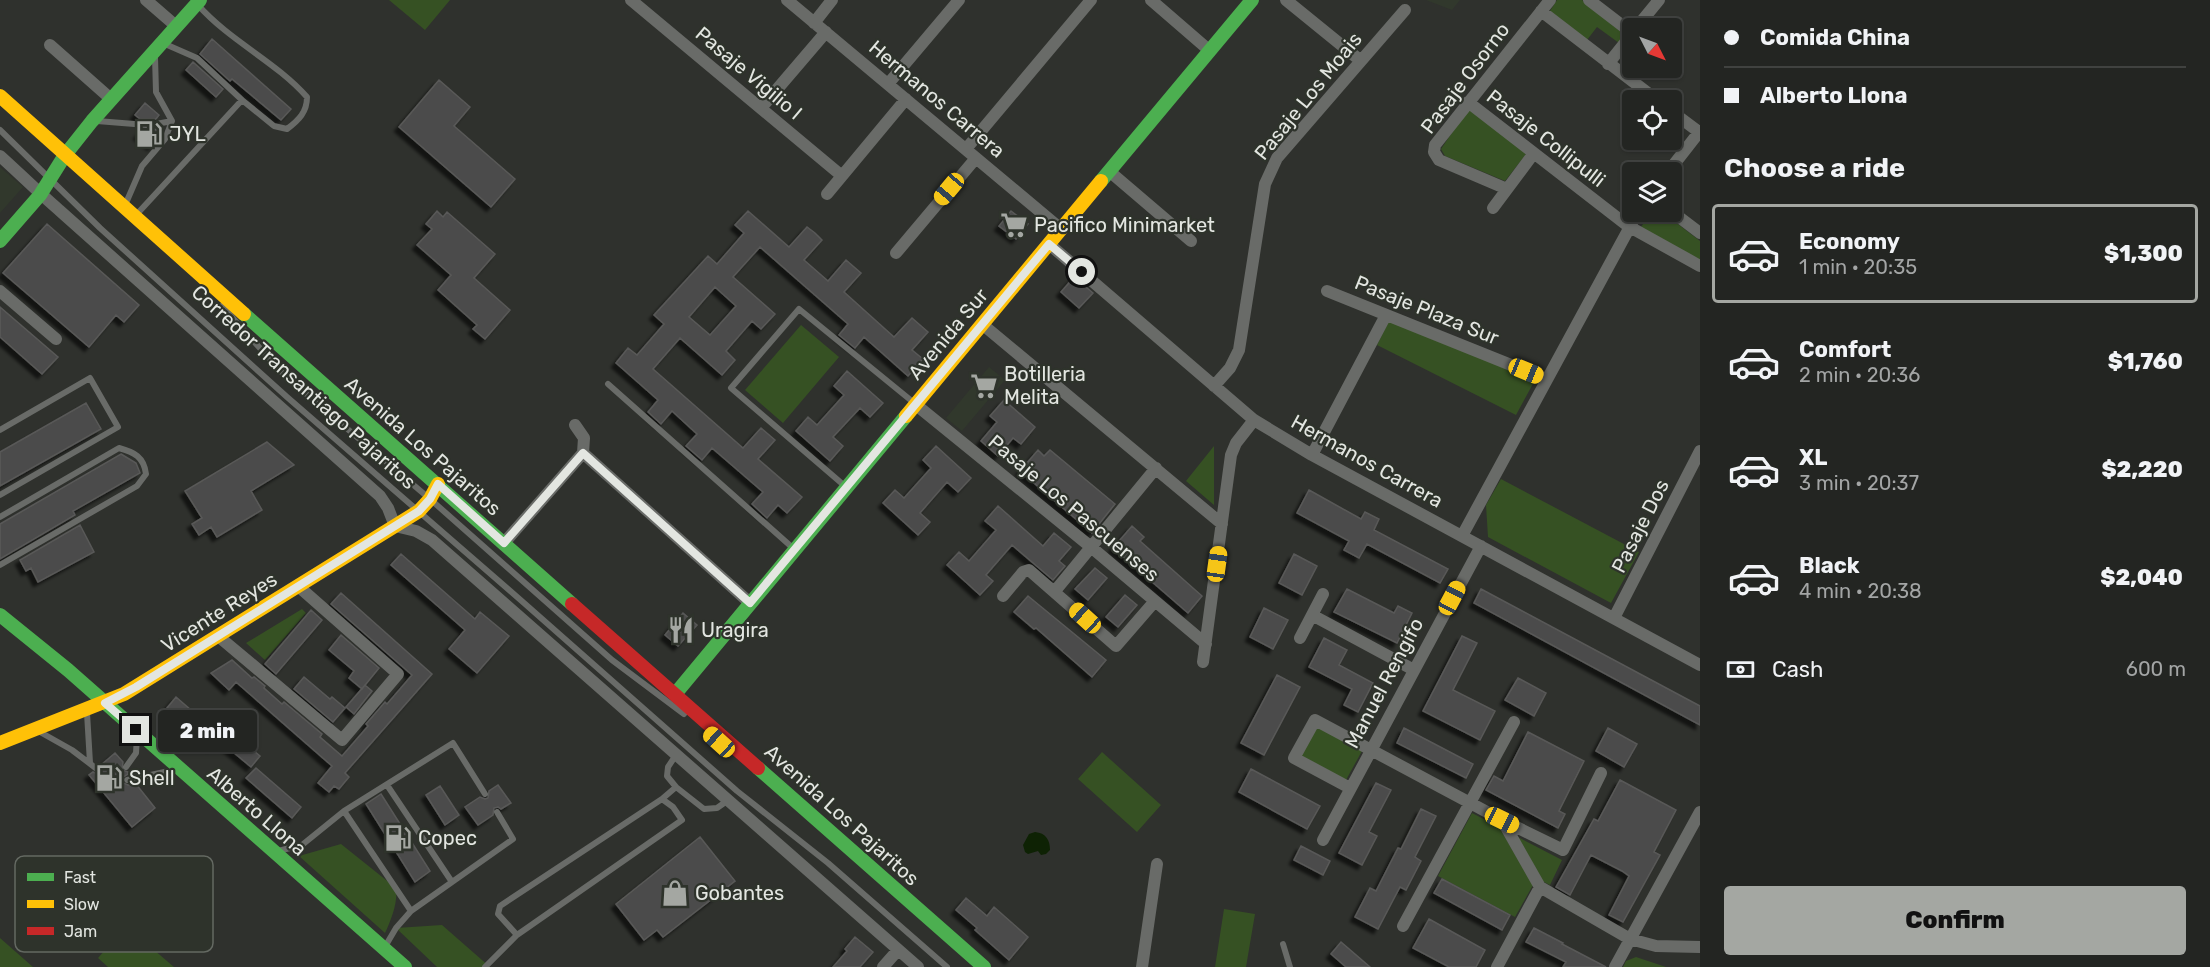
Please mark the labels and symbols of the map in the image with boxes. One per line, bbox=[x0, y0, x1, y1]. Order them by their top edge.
street label: Pasaje Osorno bbox=[1415, 18, 1515, 138]
north arrow bbox=[1622, 18, 1682, 78]
street label: Pasaje Vigilio I bbox=[691, 21, 807, 125]
street label: Pasaje Los Moais bbox=[1249, 27, 1367, 165]
street label: Hermanos Carrera bbox=[864, 35, 1010, 163]
street label: Pasaje Collipulli bbox=[1482, 84, 1610, 192]
fuel station icon: JYL bbox=[134, 119, 164, 149]
place label: JYL bbox=[169, 122, 206, 146]
car bbox=[931, 169, 967, 209]
supermarket icon: Pacifico Minimarket bbox=[999, 210, 1029, 240]
place label: Pacifico Minimarket bbox=[1034, 213, 1215, 237]
route start bbox=[1068, 258, 1095, 285]
street label: Pasaje Plaza Sur bbox=[1351, 270, 1503, 350]
street label: Corredor Transantiago Pajaritos bbox=[187, 280, 421, 494]
street label: Avenida Sur bbox=[903, 283, 993, 384]
car bbox=[1506, 356, 1546, 386]
place label: Botilleria Melita bbox=[1004, 362, 1086, 409]
supermarket icon: Botilleria Melita bbox=[969, 371, 999, 401]
street label: Avenida Los Pajaritos bbox=[340, 372, 506, 520]
street label: Hermanos Carrera bbox=[1287, 409, 1447, 513]
street label: Pasaje Los Pascuenses bbox=[984, 429, 1164, 587]
street label: Pasaje Dos bbox=[1606, 475, 1674, 577]
car bbox=[1206, 545, 1228, 583]
street label: Vicente Reyes bbox=[157, 567, 281, 657]
car bbox=[1436, 578, 1468, 618]
car bbox=[1066, 599, 1104, 637]
street label: Manuel Rengifo bbox=[1340, 614, 1428, 752]
restaurant icon: Uragira bbox=[666, 615, 696, 645]
place label: Uragira bbox=[701, 618, 769, 642]
callout: 2 min bbox=[157, 709, 256, 751]
route end bbox=[122, 716, 149, 743]
car bbox=[700, 723, 738, 761]
street label: Avenida Los Pajaritos bbox=[760, 739, 924, 891]
street label: Alberto Llona bbox=[202, 761, 312, 861]
fuel station icon: Shell bbox=[94, 763, 124, 793]
place label: Shell bbox=[129, 766, 175, 790]
car bbox=[1482, 804, 1522, 836]
fuel station icon: Copec bbox=[383, 823, 413, 853]
place label: Copec bbox=[418, 826, 477, 850]
legend bbox=[15, 856, 213, 952]
text: Fast bbox=[64, 868, 96, 887]
shop icon: Gobantes bbox=[660, 878, 690, 908]
place label: Gobantes bbox=[695, 881, 784, 905]
text: Slow bbox=[64, 895, 100, 914]
text: Jam bbox=[64, 922, 97, 941]

